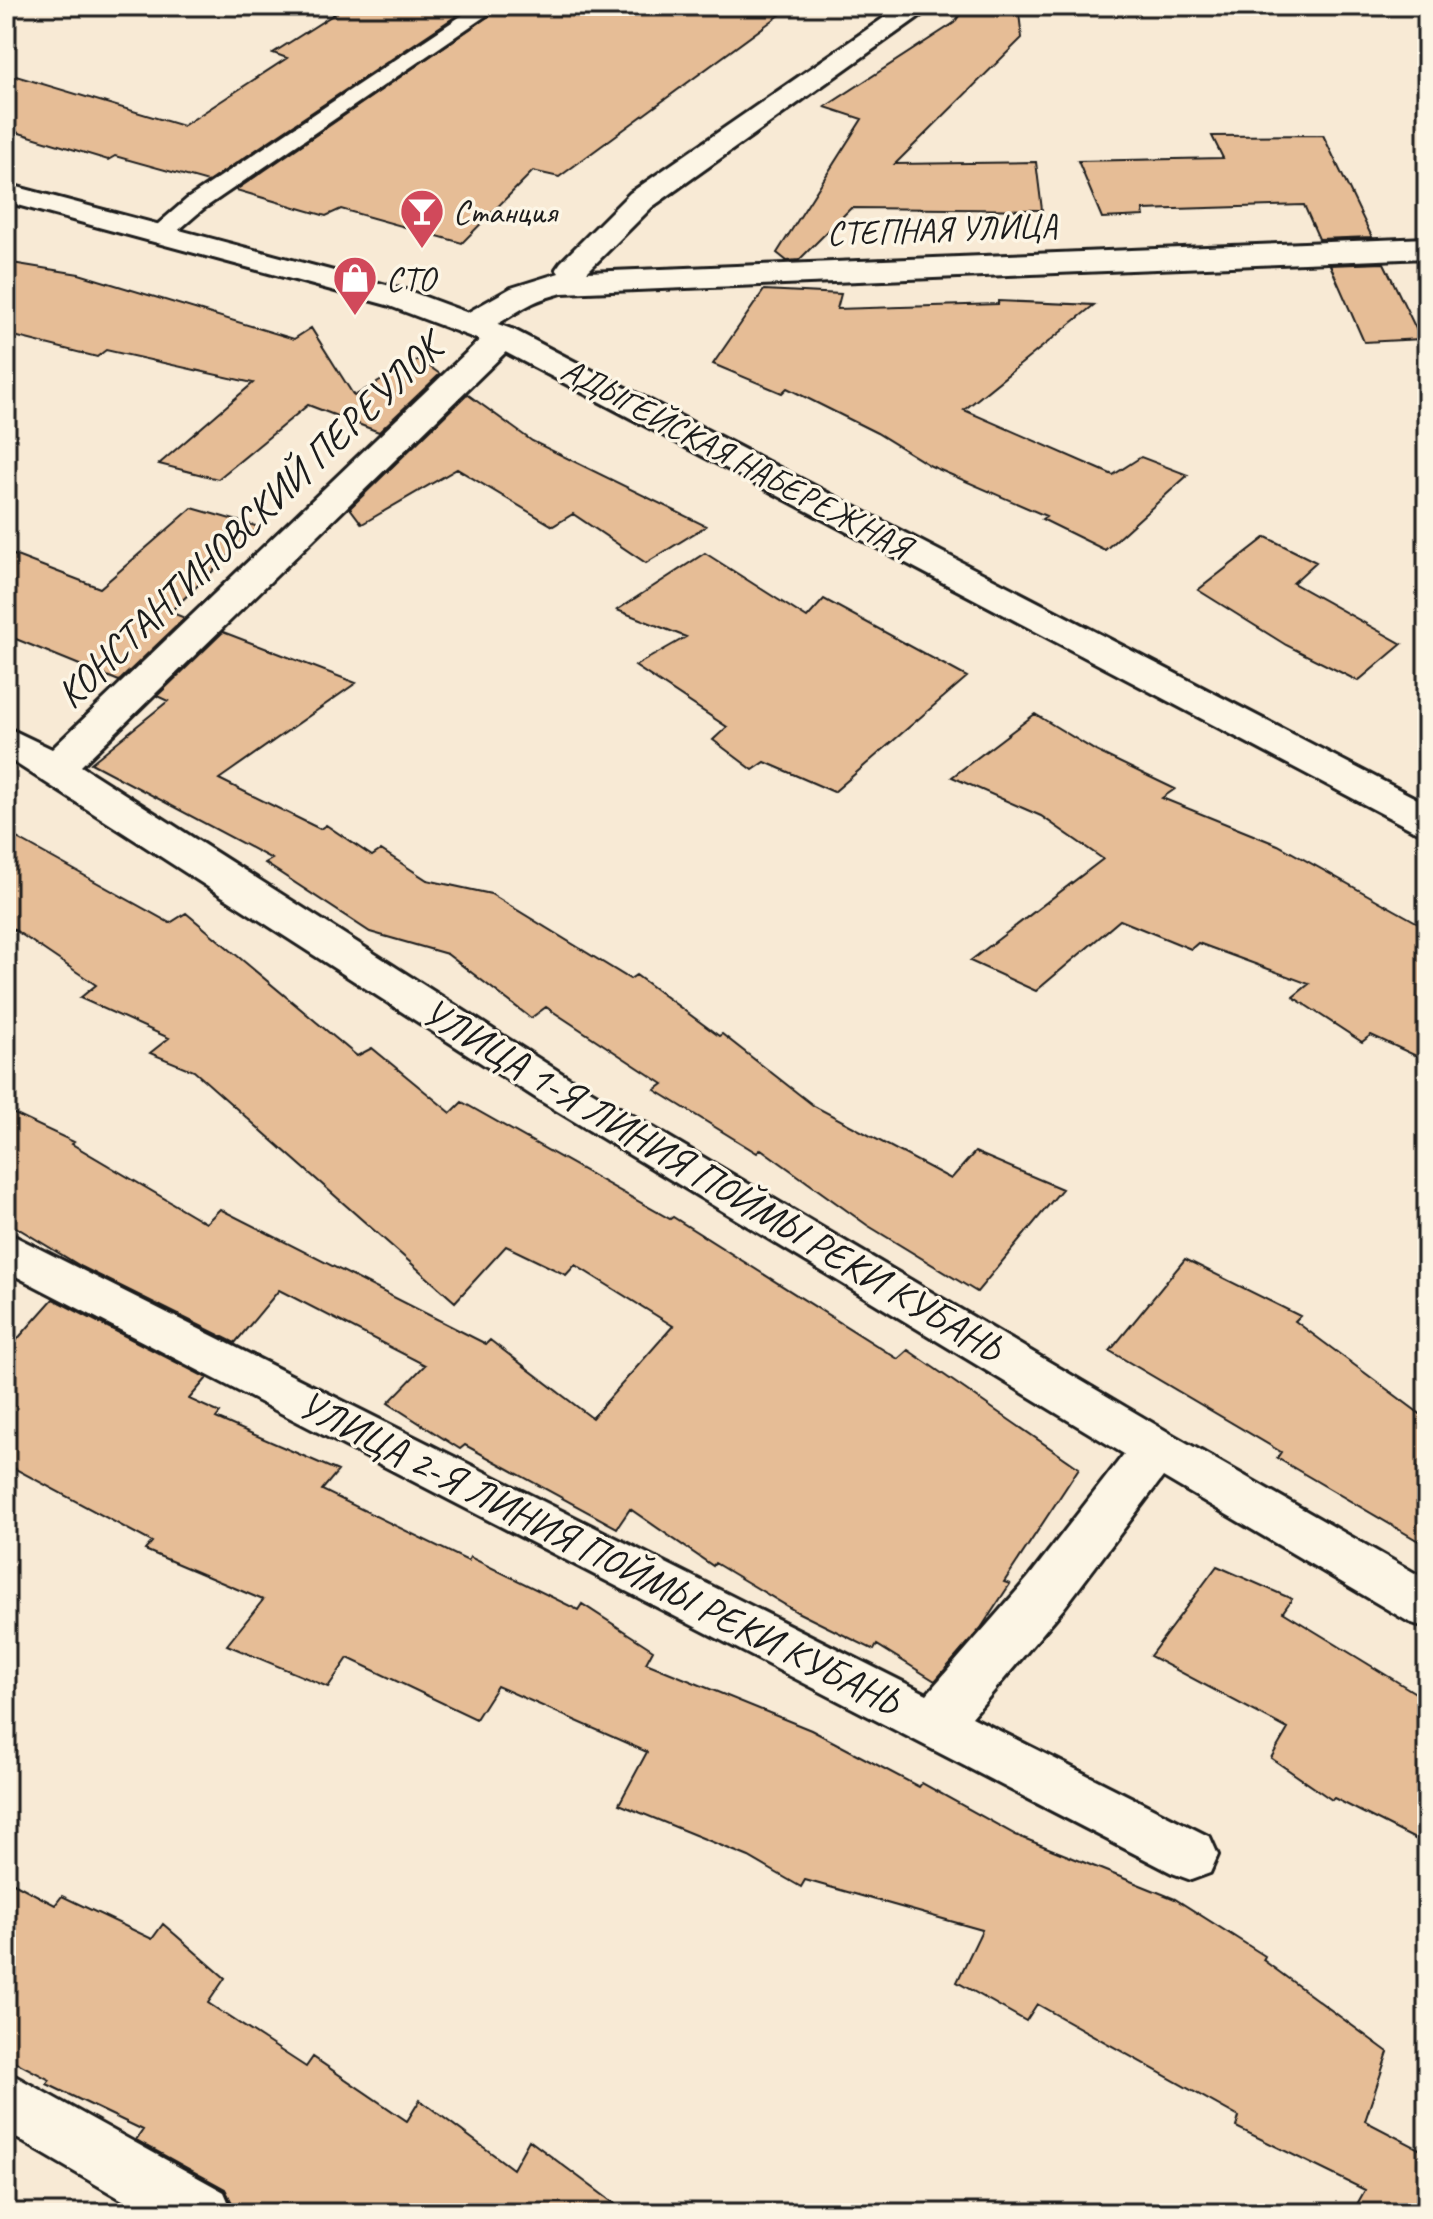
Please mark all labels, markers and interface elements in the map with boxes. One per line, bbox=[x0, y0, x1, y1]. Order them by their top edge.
bar icon: Станция bbox=[398, 187, 446, 250]
place label: Станция bbox=[453, 190, 559, 233]
street label: СТЕПНАЯ УЛИЦА bbox=[826, 203, 1059, 255]
shop icon: СТО bbox=[331, 254, 379, 317]
place label: СТО bbox=[386, 257, 439, 300]
street label: КОНСТАНТИНОВСКИЙ ПЕРЕУЛОК bbox=[46, 318, 458, 719]
street label: АДЫГЕЙСКАЯ НАБЕРЕЖНАЯ bbox=[554, 348, 922, 571]
street label: УЛИЦА 1-Я ЛИНИЯ ПОЙМЫ РЕКИ КУБАНЬ bbox=[413, 987, 1013, 1375]
street label: УЛИЦА 2-Я ЛИНИЯ ПОЙМЫ РЕКИ КУБАНЬ bbox=[290, 1379, 910, 1728]

